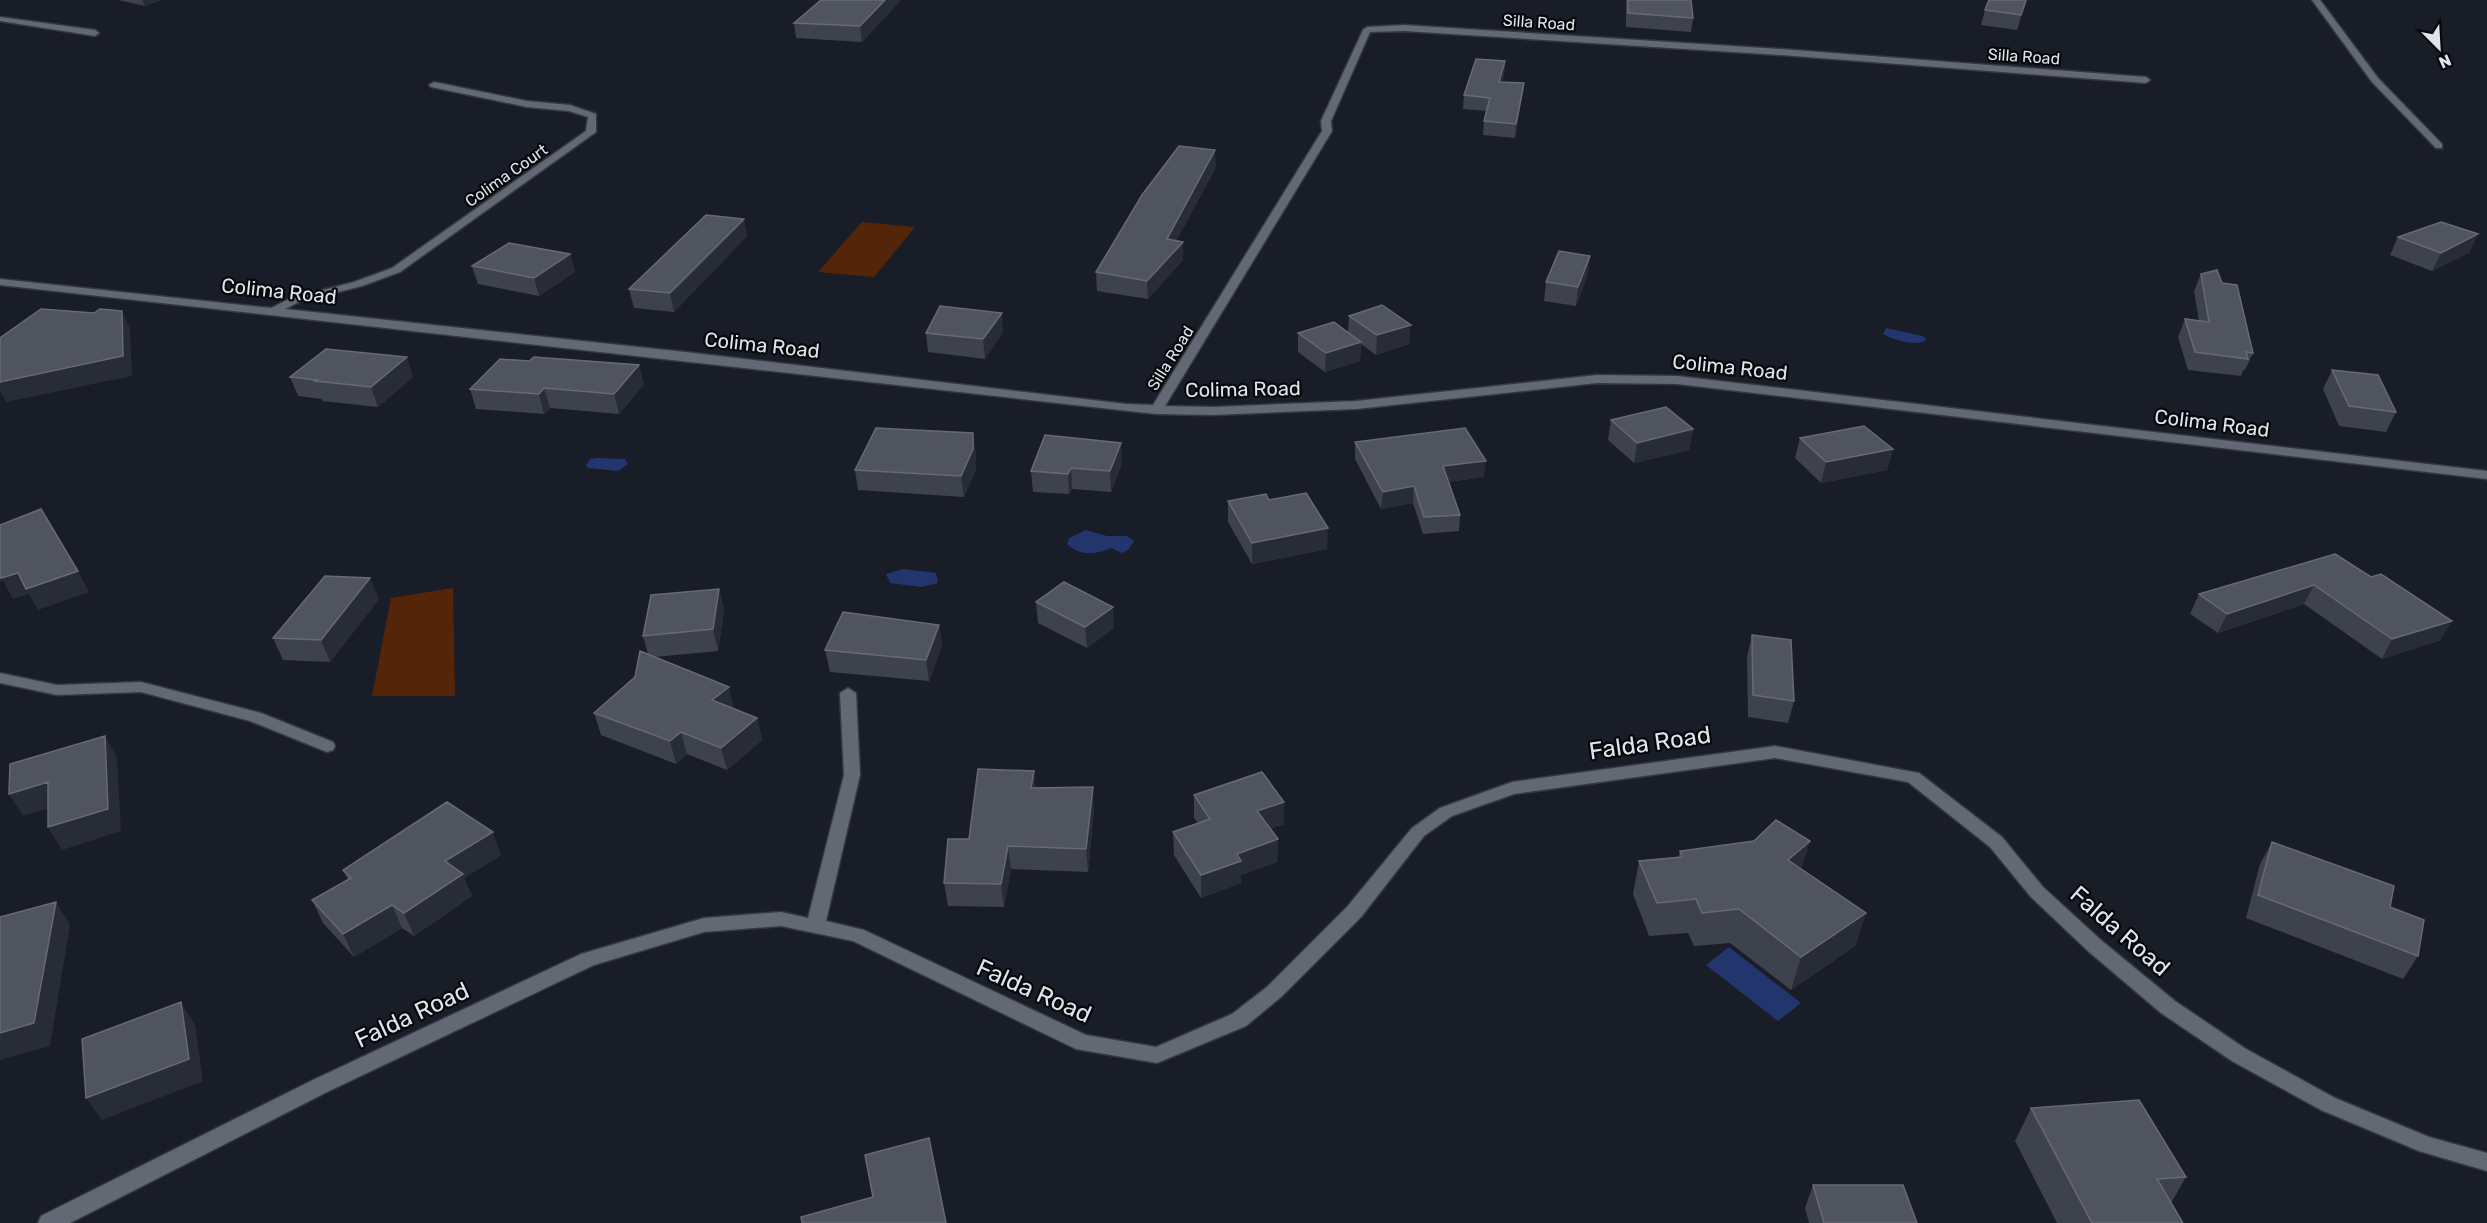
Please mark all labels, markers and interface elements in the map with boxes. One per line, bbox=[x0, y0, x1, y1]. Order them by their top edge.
street label: Silla Road bbox=[1502, 11, 1576, 34]
north arrow bbox=[2409, 18, 2469, 78]
street label: Silla Road bbox=[1987, 45, 2061, 68]
text: N bbox=[2436, 50, 2454, 72]
street label: Colima Court bbox=[461, 140, 551, 211]
street label: Colima Road bbox=[220, 273, 338, 309]
street label: Silla Road bbox=[1143, 323, 1198, 394]
street label: Colima Road bbox=[703, 327, 821, 363]
street label: Colima Road bbox=[1671, 349, 1789, 385]
street label: Colima Road bbox=[1185, 376, 1301, 402]
street label: Colima Road bbox=[2153, 404, 2271, 442]
street label: Falda Road bbox=[1587, 721, 1713, 765]
street label: Falda Road bbox=[2065, 880, 2175, 982]
street label: Falda Road bbox=[972, 953, 1096, 1029]
street label: Falda Road bbox=[350, 976, 474, 1054]

